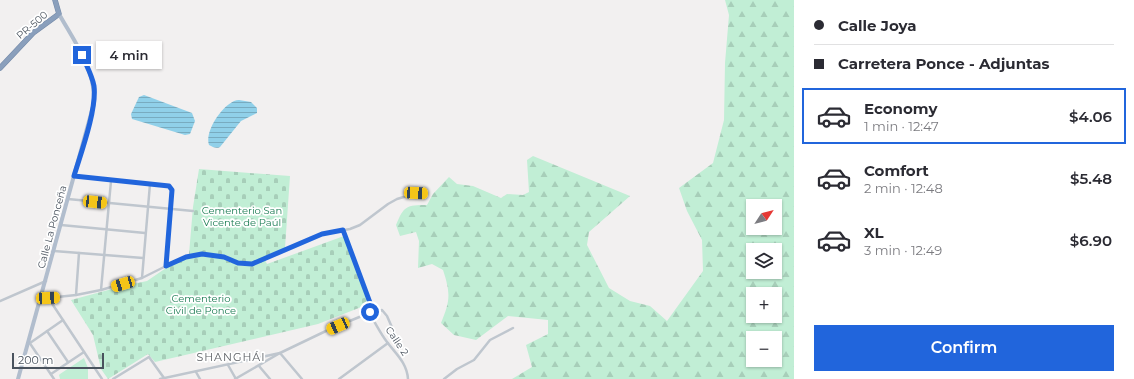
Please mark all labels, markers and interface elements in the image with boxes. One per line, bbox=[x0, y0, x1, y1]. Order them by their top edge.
street label: PR-500 bbox=[14, 8, 51, 42]
text: Calle Joya bbox=[838, 16, 916, 35]
callout: 4 min bbox=[96, 41, 162, 69]
route end bbox=[73, 46, 91, 64]
text: 4 min bbox=[110, 47, 148, 63]
text: Carretera Ponce - Adjuntas bbox=[838, 54, 1050, 73]
icon: car bbox=[816, 98, 852, 134]
text: Economy bbox=[864, 99, 937, 118]
text: $4.06 bbox=[1069, 107, 1112, 126]
text: 1 min · 12:47 bbox=[864, 118, 939, 134]
icon: car bbox=[816, 160, 852, 196]
text: Comfort bbox=[864, 161, 929, 180]
text: $5.48 bbox=[1070, 169, 1112, 188]
text: 2 min · 12:48 bbox=[864, 180, 943, 196]
street label: Calle La Ponceña bbox=[35, 184, 69, 270]
car bbox=[404, 186, 428, 200]
car bbox=[82, 195, 108, 209]
north arrow bbox=[746, 199, 782, 235]
map controls bbox=[746, 199, 782, 367]
park label: Cementerio San Vicente de Paúl bbox=[202, 204, 282, 229]
icon: car bbox=[816, 222, 852, 258]
text: XL bbox=[864, 223, 883, 242]
text: $6.90 bbox=[1070, 231, 1112, 250]
text: 3 min · 12:49 bbox=[864, 242, 942, 258]
button: layers bbox=[746, 243, 782, 279]
car bbox=[110, 275, 136, 293]
button: + bbox=[746, 287, 782, 323]
car bbox=[36, 291, 60, 305]
park label: Cementerio Civil de Ponce bbox=[166, 292, 236, 317]
route start bbox=[361, 303, 379, 321]
car bbox=[325, 316, 351, 336]
street label: Calle 2 bbox=[382, 324, 412, 358]
button: Confirm bbox=[814, 325, 1114, 371]
button: − bbox=[746, 331, 782, 367]
district label: SHANGHÁI bbox=[196, 350, 266, 364]
scale bar bbox=[12, 351, 104, 370]
text: 200 m bbox=[18, 353, 53, 367]

